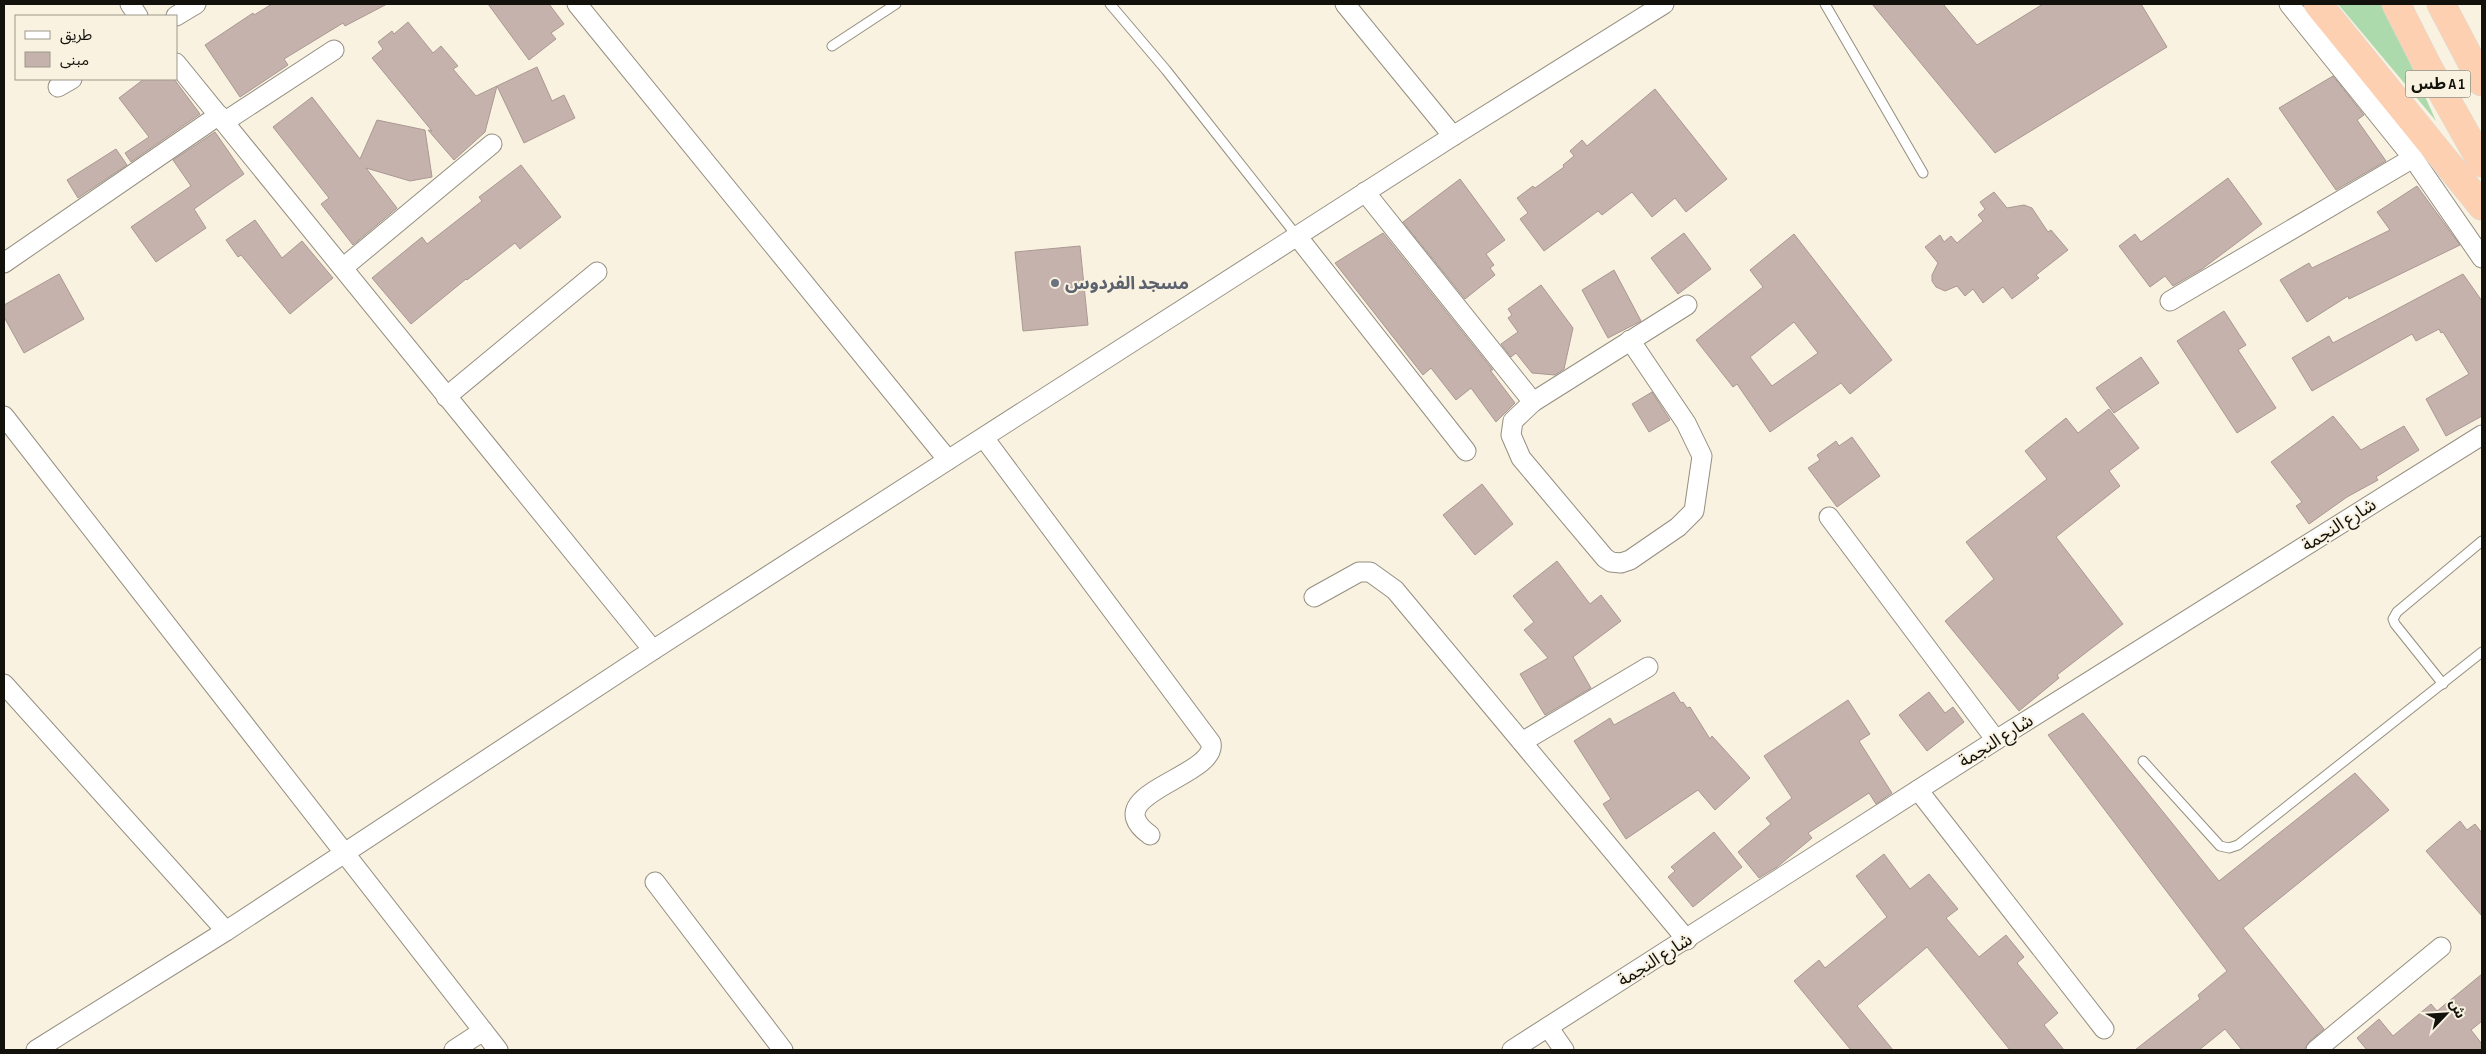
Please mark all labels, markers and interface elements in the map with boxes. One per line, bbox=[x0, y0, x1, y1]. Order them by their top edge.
legend bbox=[15, 15, 178, 80]
text: طريق bbox=[60, 26, 92, 45]
text: مبنى bbox=[60, 51, 89, 70]
road number: طس A 1 bbox=[2406, 70, 2470, 98]
place label: مسجد الفردوس bbox=[1065, 273, 1189, 294]
marker: مسجد الفردوس bbox=[1049, 277, 1061, 289]
street label: شارع النجمة bbox=[2298, 494, 2382, 559]
street label: شارع النجمة bbox=[1955, 710, 2039, 775]
street label: شارع النجمة bbox=[1614, 929, 1698, 994]
north arrow bbox=[2421, 989, 2471, 1039]
text: ش bbox=[2446, 996, 2469, 1021]

